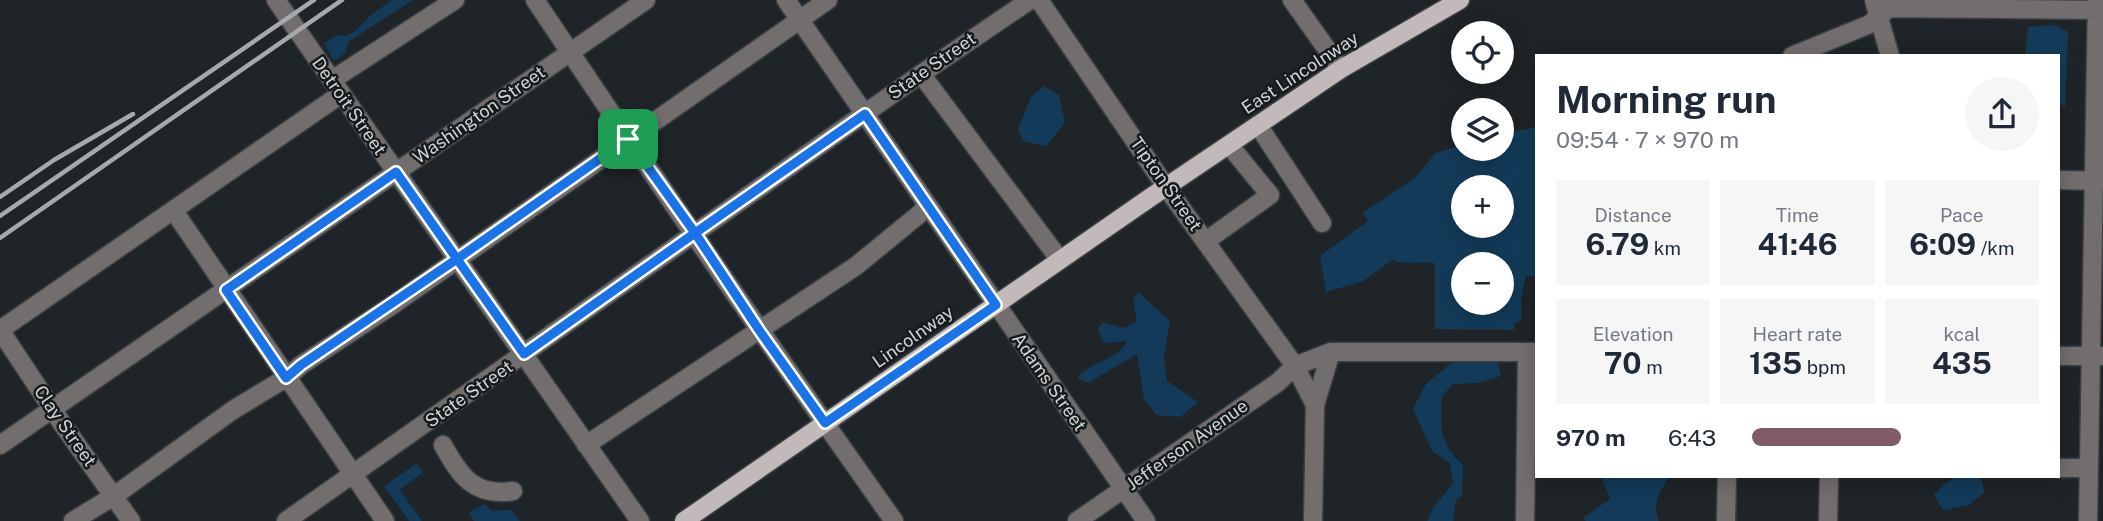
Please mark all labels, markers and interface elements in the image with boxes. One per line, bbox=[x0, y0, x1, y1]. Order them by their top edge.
map controls bbox=[1451, 21, 1514, 315]
button: locate bbox=[1451, 21, 1514, 84]
street label: East Lincolnway bbox=[1237, 27, 1362, 118]
street label: State Street bbox=[884, 28, 980, 103]
street label: Detroit Street bbox=[308, 53, 391, 159]
street label: Washington Street bbox=[409, 61, 549, 168]
text: Morning run bbox=[1556, 77, 1777, 122]
button: share bbox=[1965, 77, 2039, 151]
button: layers bbox=[1451, 98, 1514, 161]
pin bbox=[598, 109, 658, 169]
icon: arrive bbox=[609, 120, 647, 158]
text: 09:54 · 7 × 970 m bbox=[1556, 126, 1739, 153]
street label: Tipton Street bbox=[1126, 133, 1207, 235]
button: + bbox=[1451, 175, 1514, 238]
text: Distance bbox=[1595, 204, 1672, 226]
text: Time bbox=[1776, 204, 1819, 226]
text: Pace bbox=[1940, 204, 1984, 226]
text: 6.79 bbox=[1585, 226, 1649, 262]
text: 41:46 bbox=[1757, 226, 1838, 262]
text: 6:09 bbox=[1909, 226, 1976, 262]
text: km bbox=[1649, 237, 1681, 259]
text: /km bbox=[1976, 237, 2014, 259]
button: − bbox=[1451, 252, 1514, 315]
street label: Lincolnway bbox=[868, 301, 957, 372]
text: Elevation bbox=[1593, 323, 1673, 345]
text: Heart rate bbox=[1753, 323, 1842, 345]
text: kcal bbox=[1943, 323, 1980, 345]
street label: Adams Street bbox=[1008, 329, 1091, 435]
text: 70 bbox=[1604, 345, 1642, 381]
text: 135 bbox=[1749, 345, 1802, 381]
text: 435 bbox=[1932, 345, 1992, 381]
street label: State Street bbox=[421, 356, 517, 431]
text: m bbox=[1642, 356, 1663, 378]
text: bpm bbox=[1802, 356, 1846, 378]
street label: Clay Street bbox=[30, 381, 101, 470]
street label: Jefferson Avenue bbox=[1122, 395, 1252, 494]
text: 970 m bbox=[1556, 424, 1626, 451]
text: 6:43 bbox=[1668, 424, 1716, 451]

